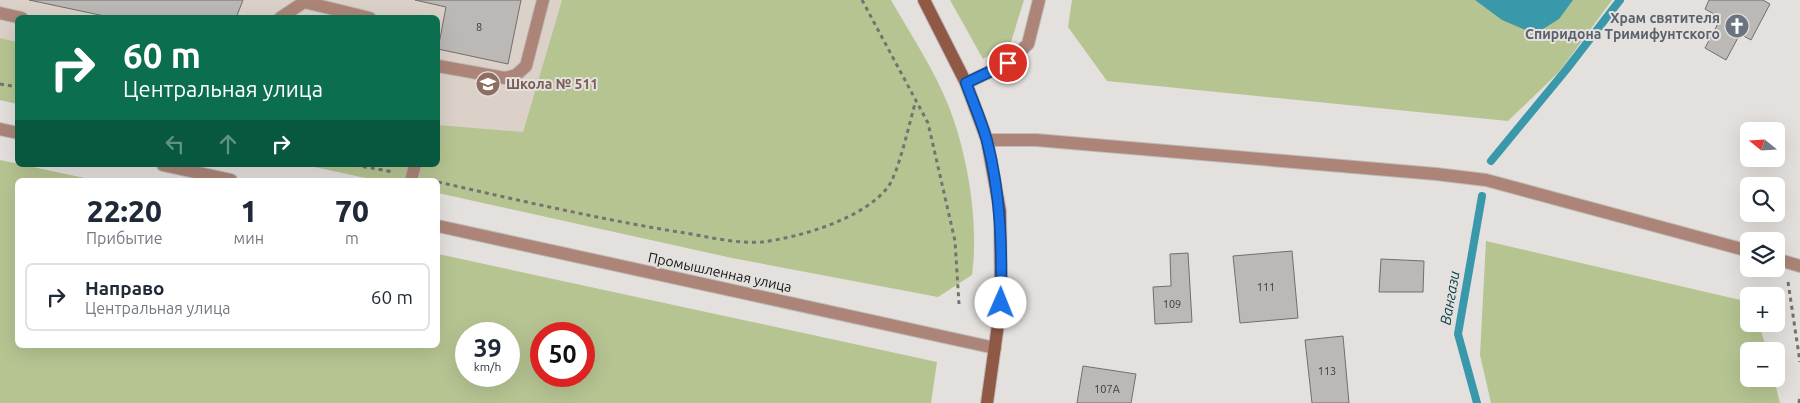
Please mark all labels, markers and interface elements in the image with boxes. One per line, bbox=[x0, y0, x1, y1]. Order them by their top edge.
place label: Храм святителя Спиридона Тримифунтского bbox=[1525, 10, 1720, 42]
church icon: Храм святителя Спиридона Тримифунтского bbox=[1724, 13, 1750, 39]
house number: 8 bbox=[476, 21, 482, 33]
icon: right bbox=[40, 35, 105, 100]
text: 60 m bbox=[123, 35, 201, 75]
pin bbox=[987, 42, 1029, 84]
icon: arrive bbox=[994, 49, 1022, 77]
school or university icon: Школа № 511 bbox=[475, 71, 501, 97]
text: Центральная улица bbox=[123, 76, 323, 101]
place label: Школа № 511 bbox=[506, 76, 598, 92]
north arrow bbox=[1740, 122, 1785, 168]
map controls bbox=[1740, 122, 1785, 387]
icon: left bbox=[161, 130, 189, 158]
icon: ahead bbox=[214, 130, 242, 158]
icon: right bbox=[267, 130, 295, 158]
button: search bbox=[1740, 177, 1785, 222]
text: 22:20 bbox=[87, 194, 162, 228]
text: 1 bbox=[240, 194, 257, 228]
text: 70 bbox=[335, 194, 369, 228]
text: Прибытие bbox=[86, 229, 163, 247]
text: мин bbox=[234, 229, 264, 247]
text: m bbox=[345, 229, 359, 247]
button: layers bbox=[1740, 232, 1785, 277]
street label: Промышленная улица bbox=[647, 249, 793, 295]
water label: Вангази bbox=[1436, 270, 1463, 326]
position arrow bbox=[974, 276, 1026, 328]
text: Направо bbox=[85, 277, 165, 299]
house number: 111 bbox=[1257, 281, 1275, 293]
icon: right bbox=[42, 283, 70, 311]
text: 60 m bbox=[371, 286, 413, 308]
button: + bbox=[1740, 287, 1785, 332]
house number: 109 bbox=[1163, 298, 1181, 310]
text: Центральная улица bbox=[85, 299, 230, 317]
speed limit sign: 50 bbox=[530, 322, 595, 387]
text: 39 bbox=[473, 334, 502, 362]
button: − bbox=[1740, 342, 1785, 387]
text: km/h bbox=[474, 360, 501, 373]
house number: 113 bbox=[1318, 365, 1336, 377]
house number: 107А bbox=[1094, 383, 1121, 395]

